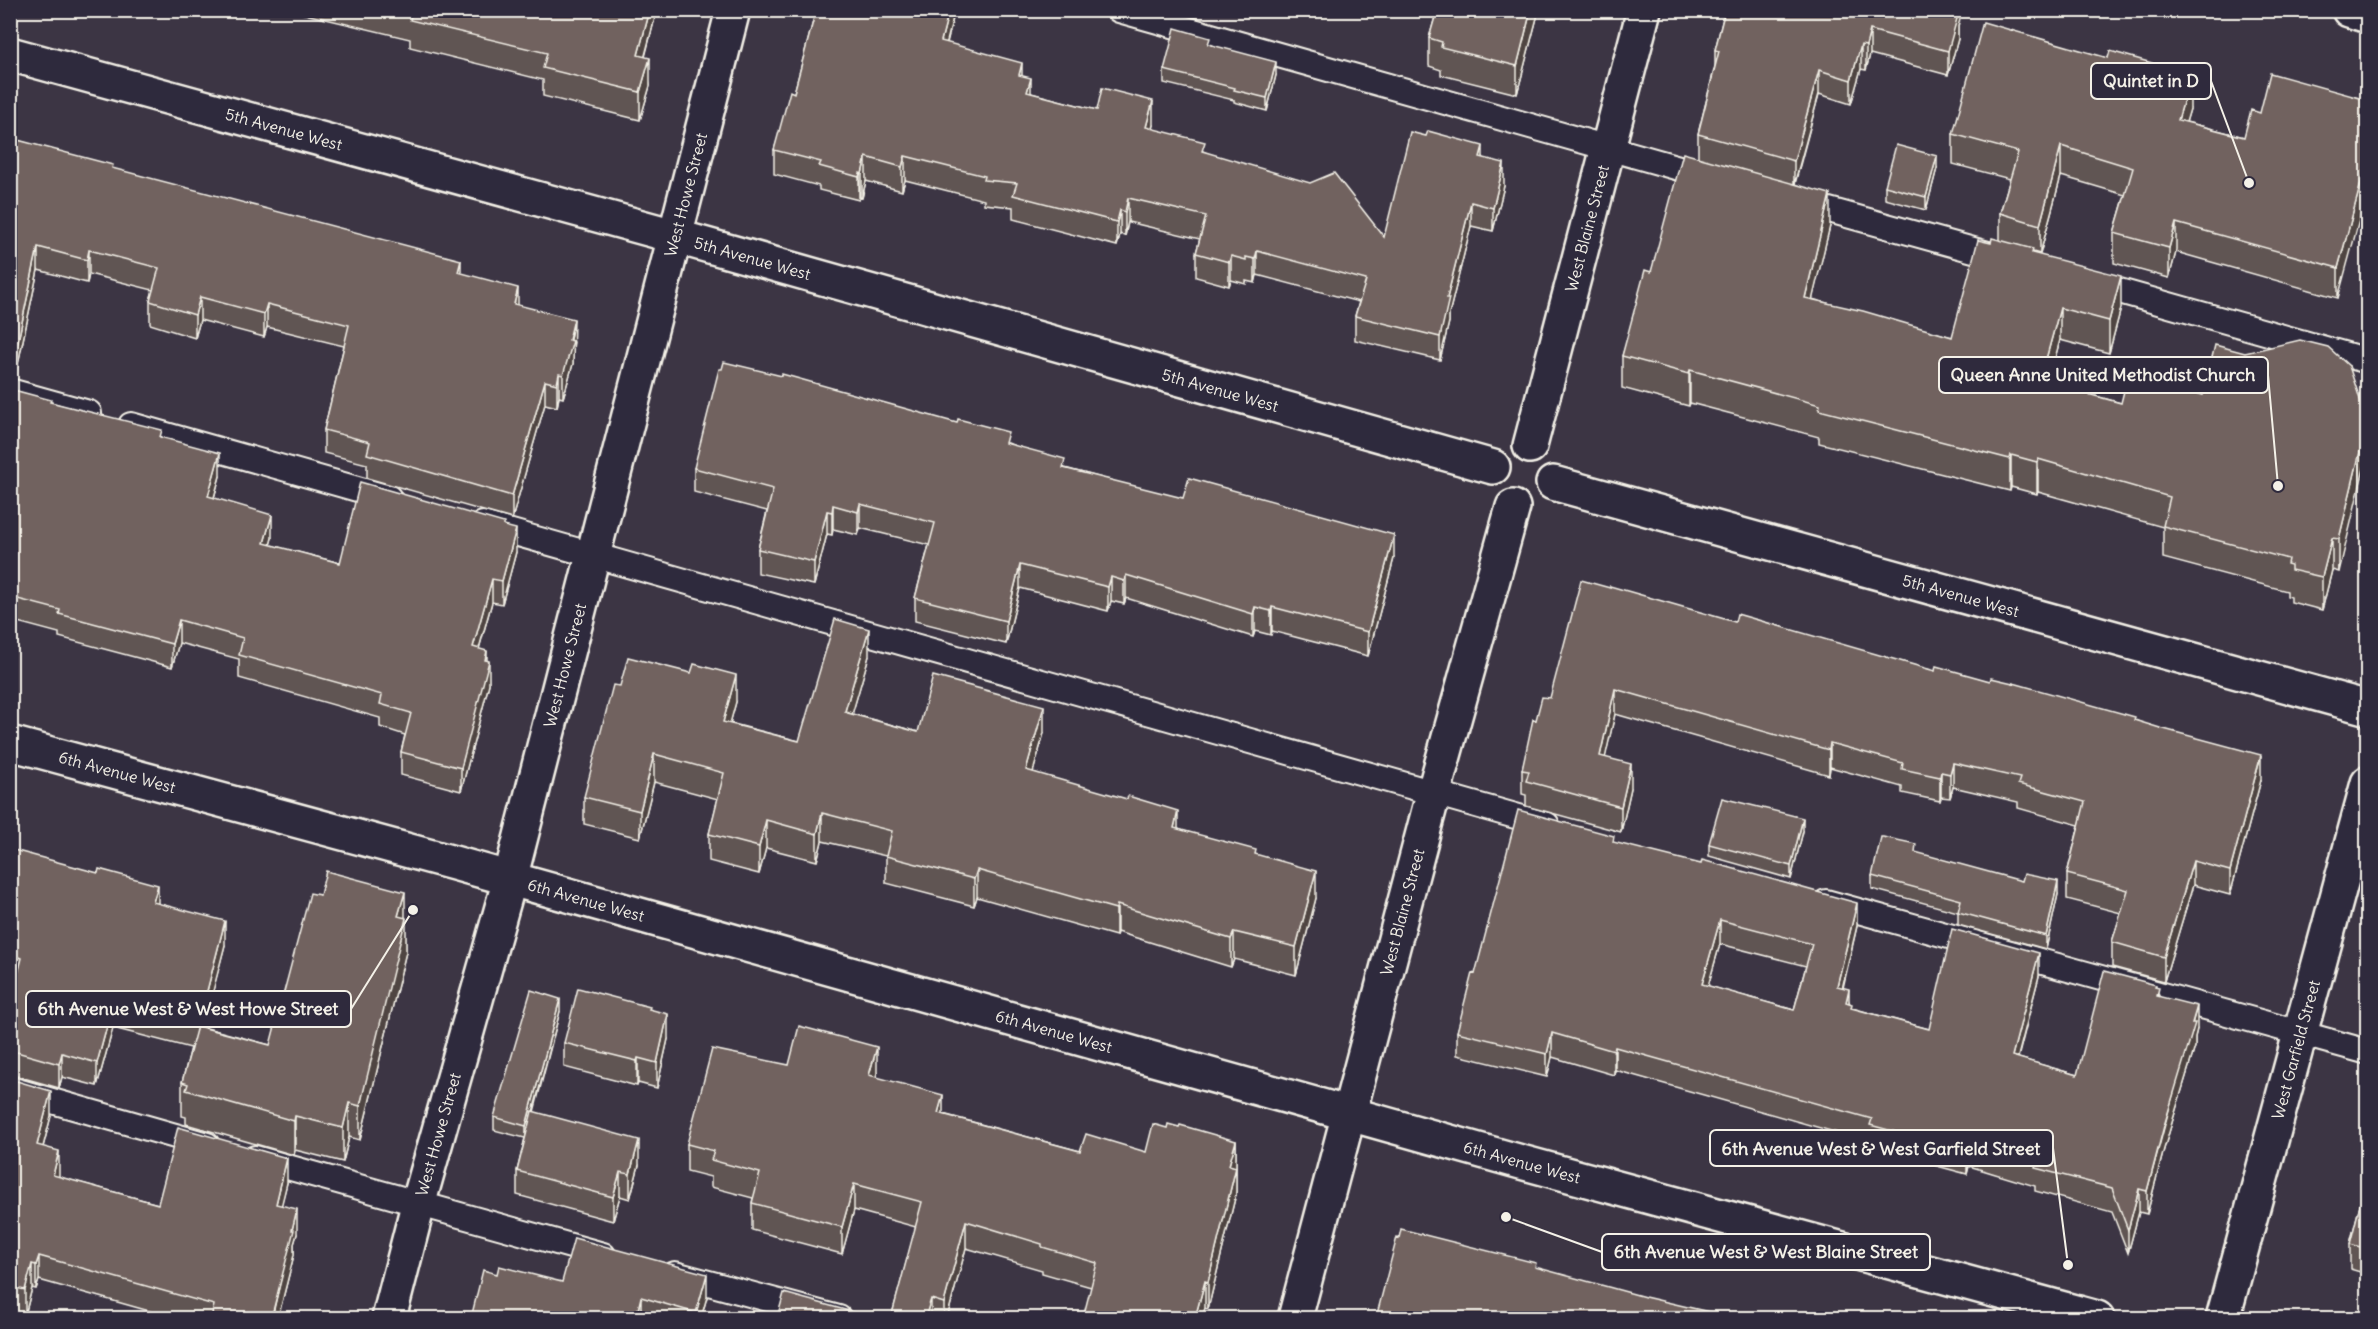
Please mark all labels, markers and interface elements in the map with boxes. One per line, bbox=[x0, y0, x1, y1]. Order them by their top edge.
callout: Quintet in D bbox=[2091, 63, 2211, 99]
text: Quintet in D bbox=[2103, 69, 2199, 92]
street label: 5th Avenue West bbox=[223, 104, 345, 155]
street label: West Howe Street bbox=[660, 130, 711, 259]
street label: West Blaine Street bbox=[1561, 162, 1613, 294]
street label: 5th Avenue West bbox=[692, 232, 814, 284]
callout: Queen Anne United Methodist Church bbox=[1939, 357, 2268, 393]
text: Queen Anne United Methodist Church bbox=[1951, 363, 2256, 386]
street label: 5th Avenue West bbox=[1160, 364, 1281, 416]
street label: 5th Avenue West bbox=[1900, 570, 2022, 621]
street label: West Howe Street bbox=[539, 601, 590, 729]
street label: 6th Avenue West bbox=[56, 747, 178, 797]
street label: West Blaine Street bbox=[1376, 846, 1429, 977]
street label: 6th Avenue West bbox=[525, 874, 647, 926]
street label: West Garfield Street bbox=[2267, 977, 2324, 1121]
callout: 6th Avenue West & West Howe Street bbox=[26, 991, 351, 1027]
text: 6th Avenue West & West Howe Street bbox=[38, 997, 339, 1020]
street label: 6th Avenue West bbox=[993, 1005, 1115, 1057]
street label: West Howe Street bbox=[411, 1070, 465, 1198]
callout: 6th Avenue West & West Garfield Street bbox=[1710, 1130, 2053, 1166]
street label: 6th Avenue West bbox=[1461, 1136, 1583, 1188]
text: 6th Avenue West & West Garfield Street bbox=[1722, 1137, 2041, 1160]
callout: 6th Avenue West & West Blaine Street bbox=[1602, 1234, 1930, 1270]
text: 6th Avenue West & West Blaine Street bbox=[1614, 1240, 1919, 1263]

